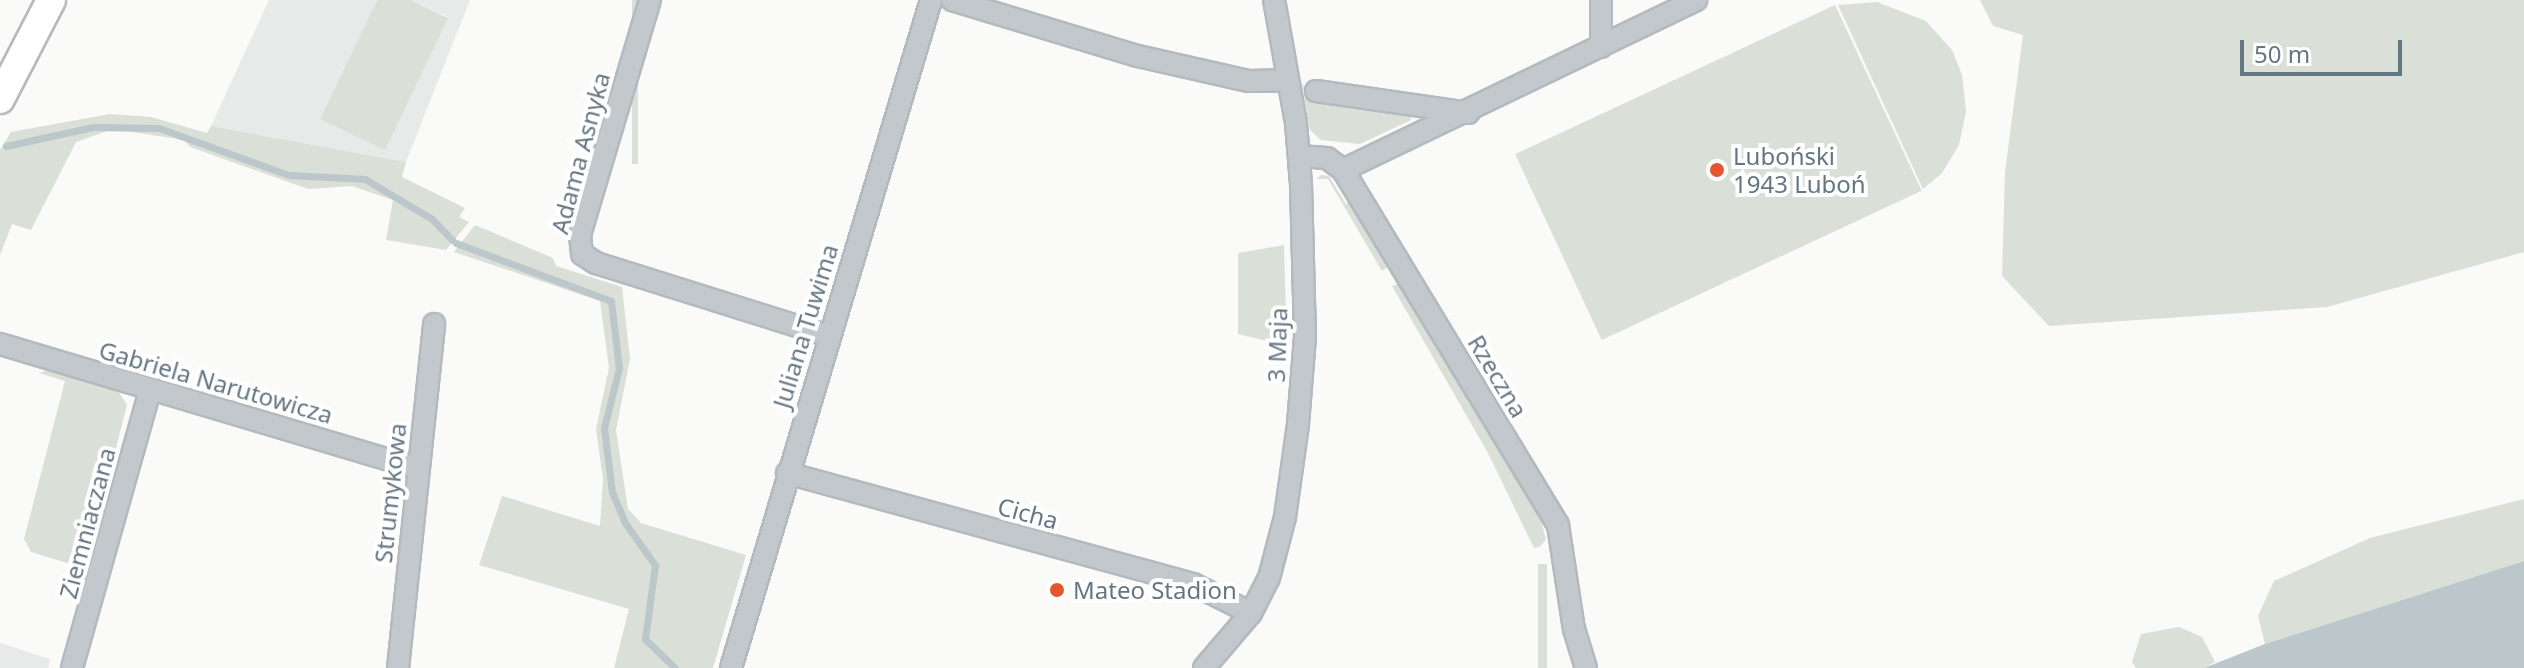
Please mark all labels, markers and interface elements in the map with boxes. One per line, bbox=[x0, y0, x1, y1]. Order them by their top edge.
scale bar bbox=[2244, 24, 2406, 74]
text: 50 m bbox=[2254, 37, 2310, 70]
street label: Adama Asnyka bbox=[545, 69, 615, 237]
place label: Luboński 1943 Luboń bbox=[1733, 142, 1866, 198]
marker: Luboński 1943 Luboń bbox=[1708, 161, 1726, 179]
street label: Juliana Tuwima bbox=[766, 241, 844, 411]
street label: 3 Maja bbox=[1261, 307, 1293, 383]
street label: Rzeczna bbox=[1462, 330, 1534, 422]
street label: Gabriela Narutowicza bbox=[96, 335, 336, 429]
street label: Strumykowa bbox=[368, 422, 412, 564]
street label: Ziemniaczana bbox=[53, 444, 121, 602]
street label: Cicha bbox=[995, 491, 1061, 535]
place label: Mateo Stadion bbox=[1073, 576, 1237, 604]
marker: Mateo Stadion bbox=[1048, 581, 1066, 599]

